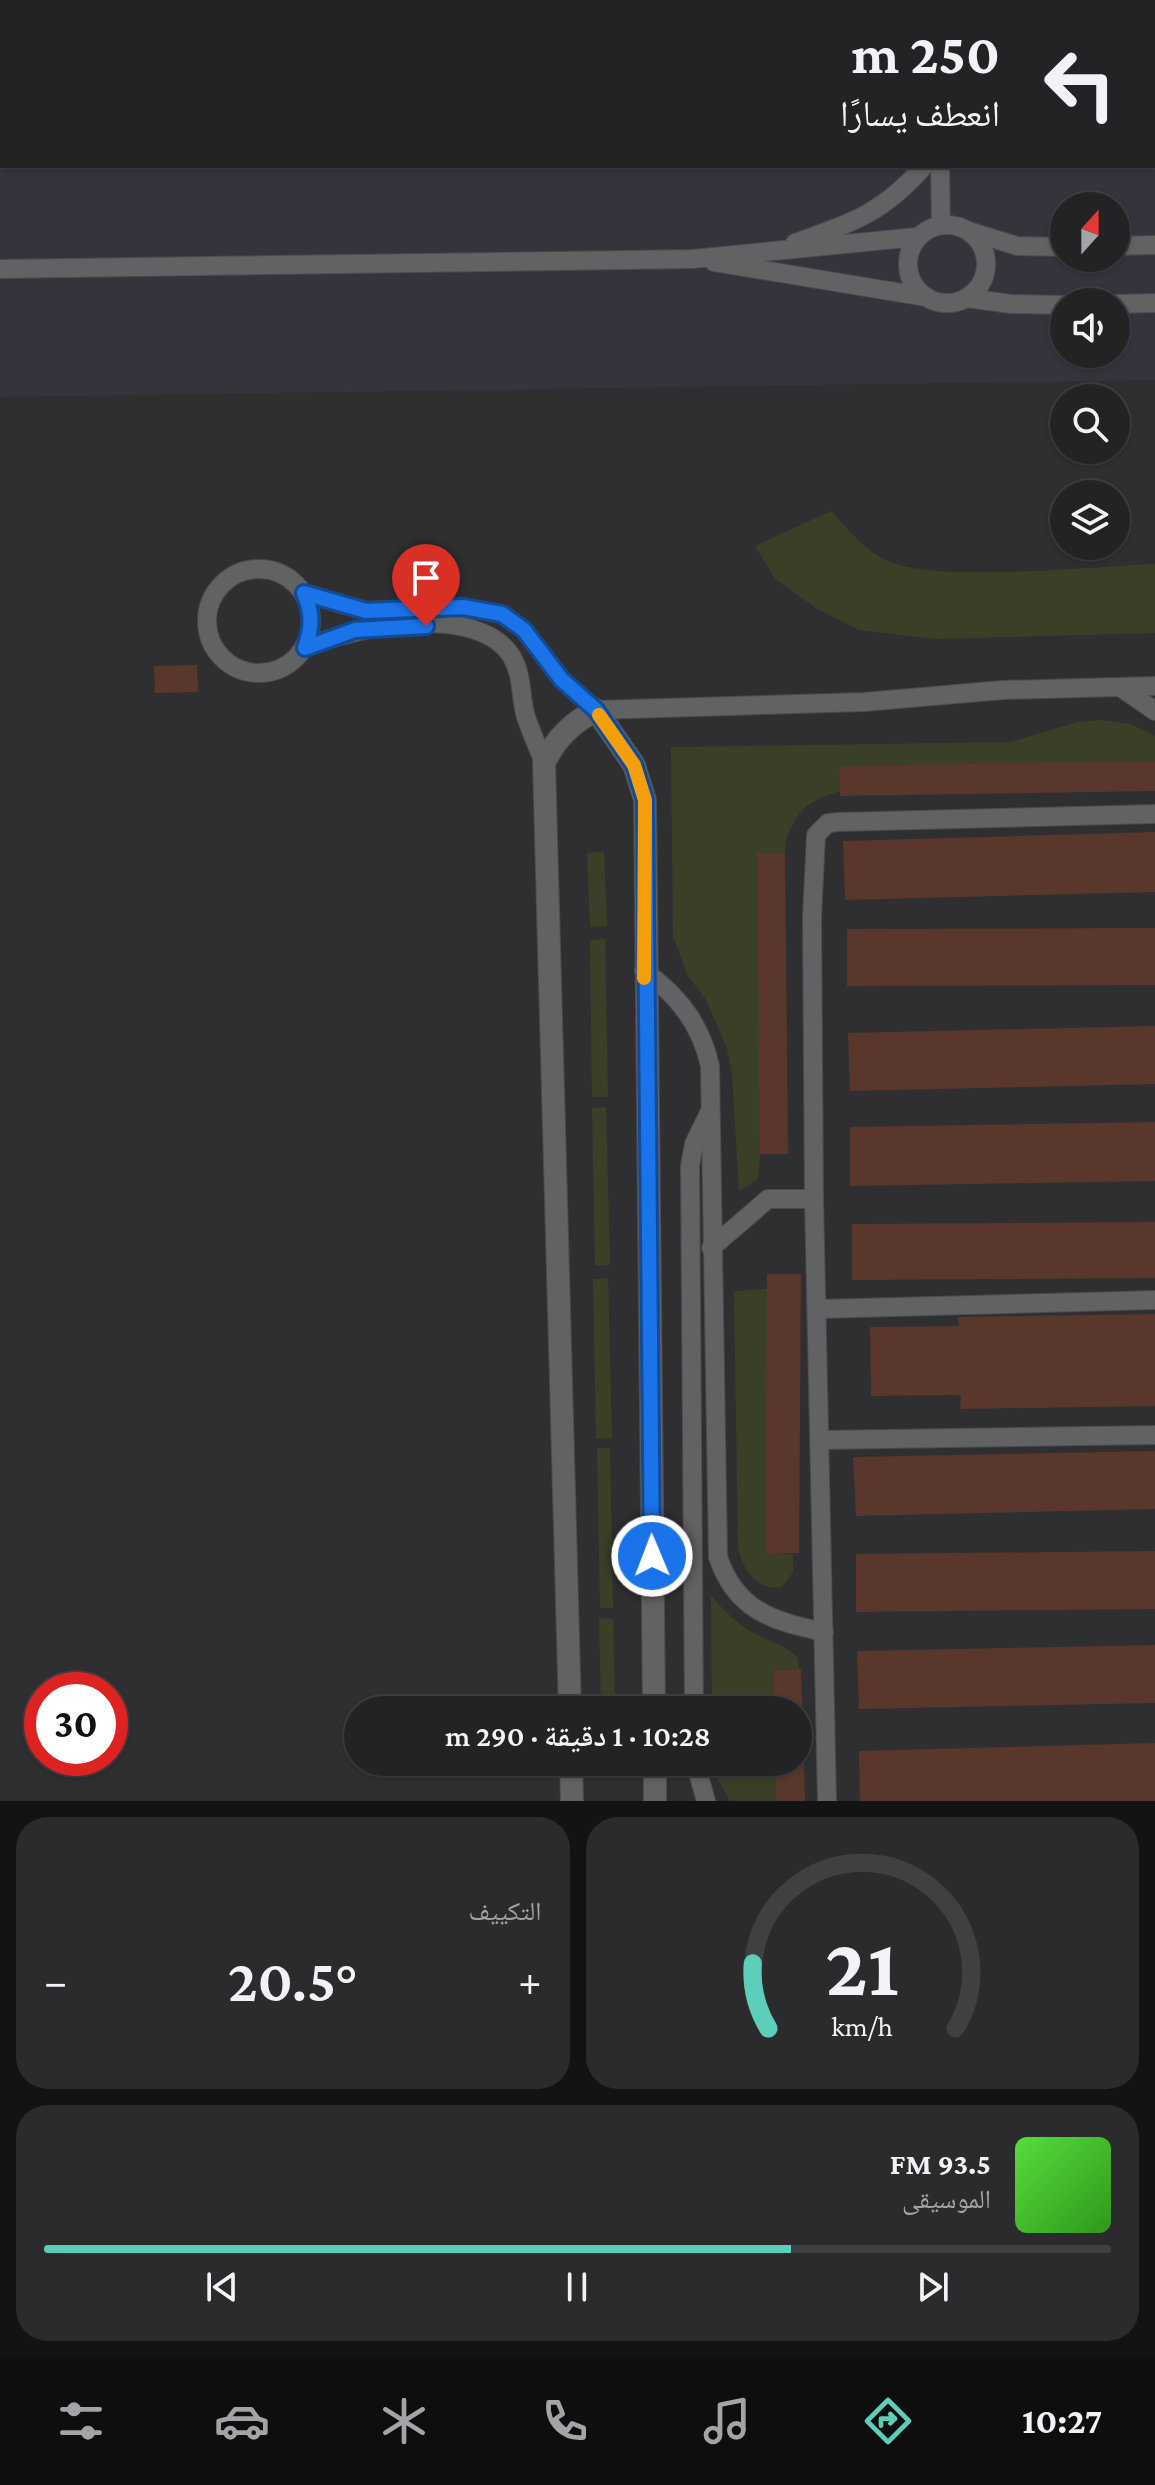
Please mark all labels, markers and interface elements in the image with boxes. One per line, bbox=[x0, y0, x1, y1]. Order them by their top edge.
text: 250 m bbox=[852, 23, 1000, 85]
icon: left bbox=[1028, 32, 1132, 136]
text: انعطف يسارًا bbox=[840, 94, 1000, 134]
north arrow bbox=[1050, 192, 1130, 272]
map controls bbox=[1050, 192, 1130, 560]
button: sound bbox=[1050, 288, 1130, 368]
button: search bbox=[1050, 384, 1130, 464]
button: layers bbox=[1050, 480, 1130, 560]
pin bbox=[392, 544, 460, 626]
icon: arrive bbox=[404, 556, 448, 600]
position arrow bbox=[610, 1514, 694, 1598]
speed limit sign: 30 bbox=[24, 1672, 128, 1776]
text: 10:28 · 1 دقيقة · 290 m bbox=[445, 1719, 711, 1752]
text: التكييف bbox=[469, 1897, 542, 1926]
text: 21 bbox=[825, 1920, 899, 2013]
text: 20.5° bbox=[228, 1947, 358, 2014]
text: − bbox=[44, 1957, 67, 2005]
text: + bbox=[518, 1957, 542, 2005]
text: km/h bbox=[831, 2010, 893, 2042]
text: 93.5 FM bbox=[890, 2147, 991, 2180]
text: الموسيقى bbox=[902, 2185, 991, 2214]
icon: previous bbox=[200, 2265, 244, 2309]
icon: pause bbox=[555, 2265, 599, 2309]
icon: next bbox=[911, 2265, 955, 2309]
icon: filters bbox=[53, 2393, 109, 2449]
icon: car bbox=[214, 2393, 270, 2449]
icon: climate bbox=[376, 2393, 432, 2449]
icon: phone bbox=[537, 2393, 593, 2449]
icon: music bbox=[699, 2393, 755, 2449]
icon: directions bbox=[860, 2393, 916, 2449]
text: 10:27 bbox=[1022, 2401, 1102, 2441]

